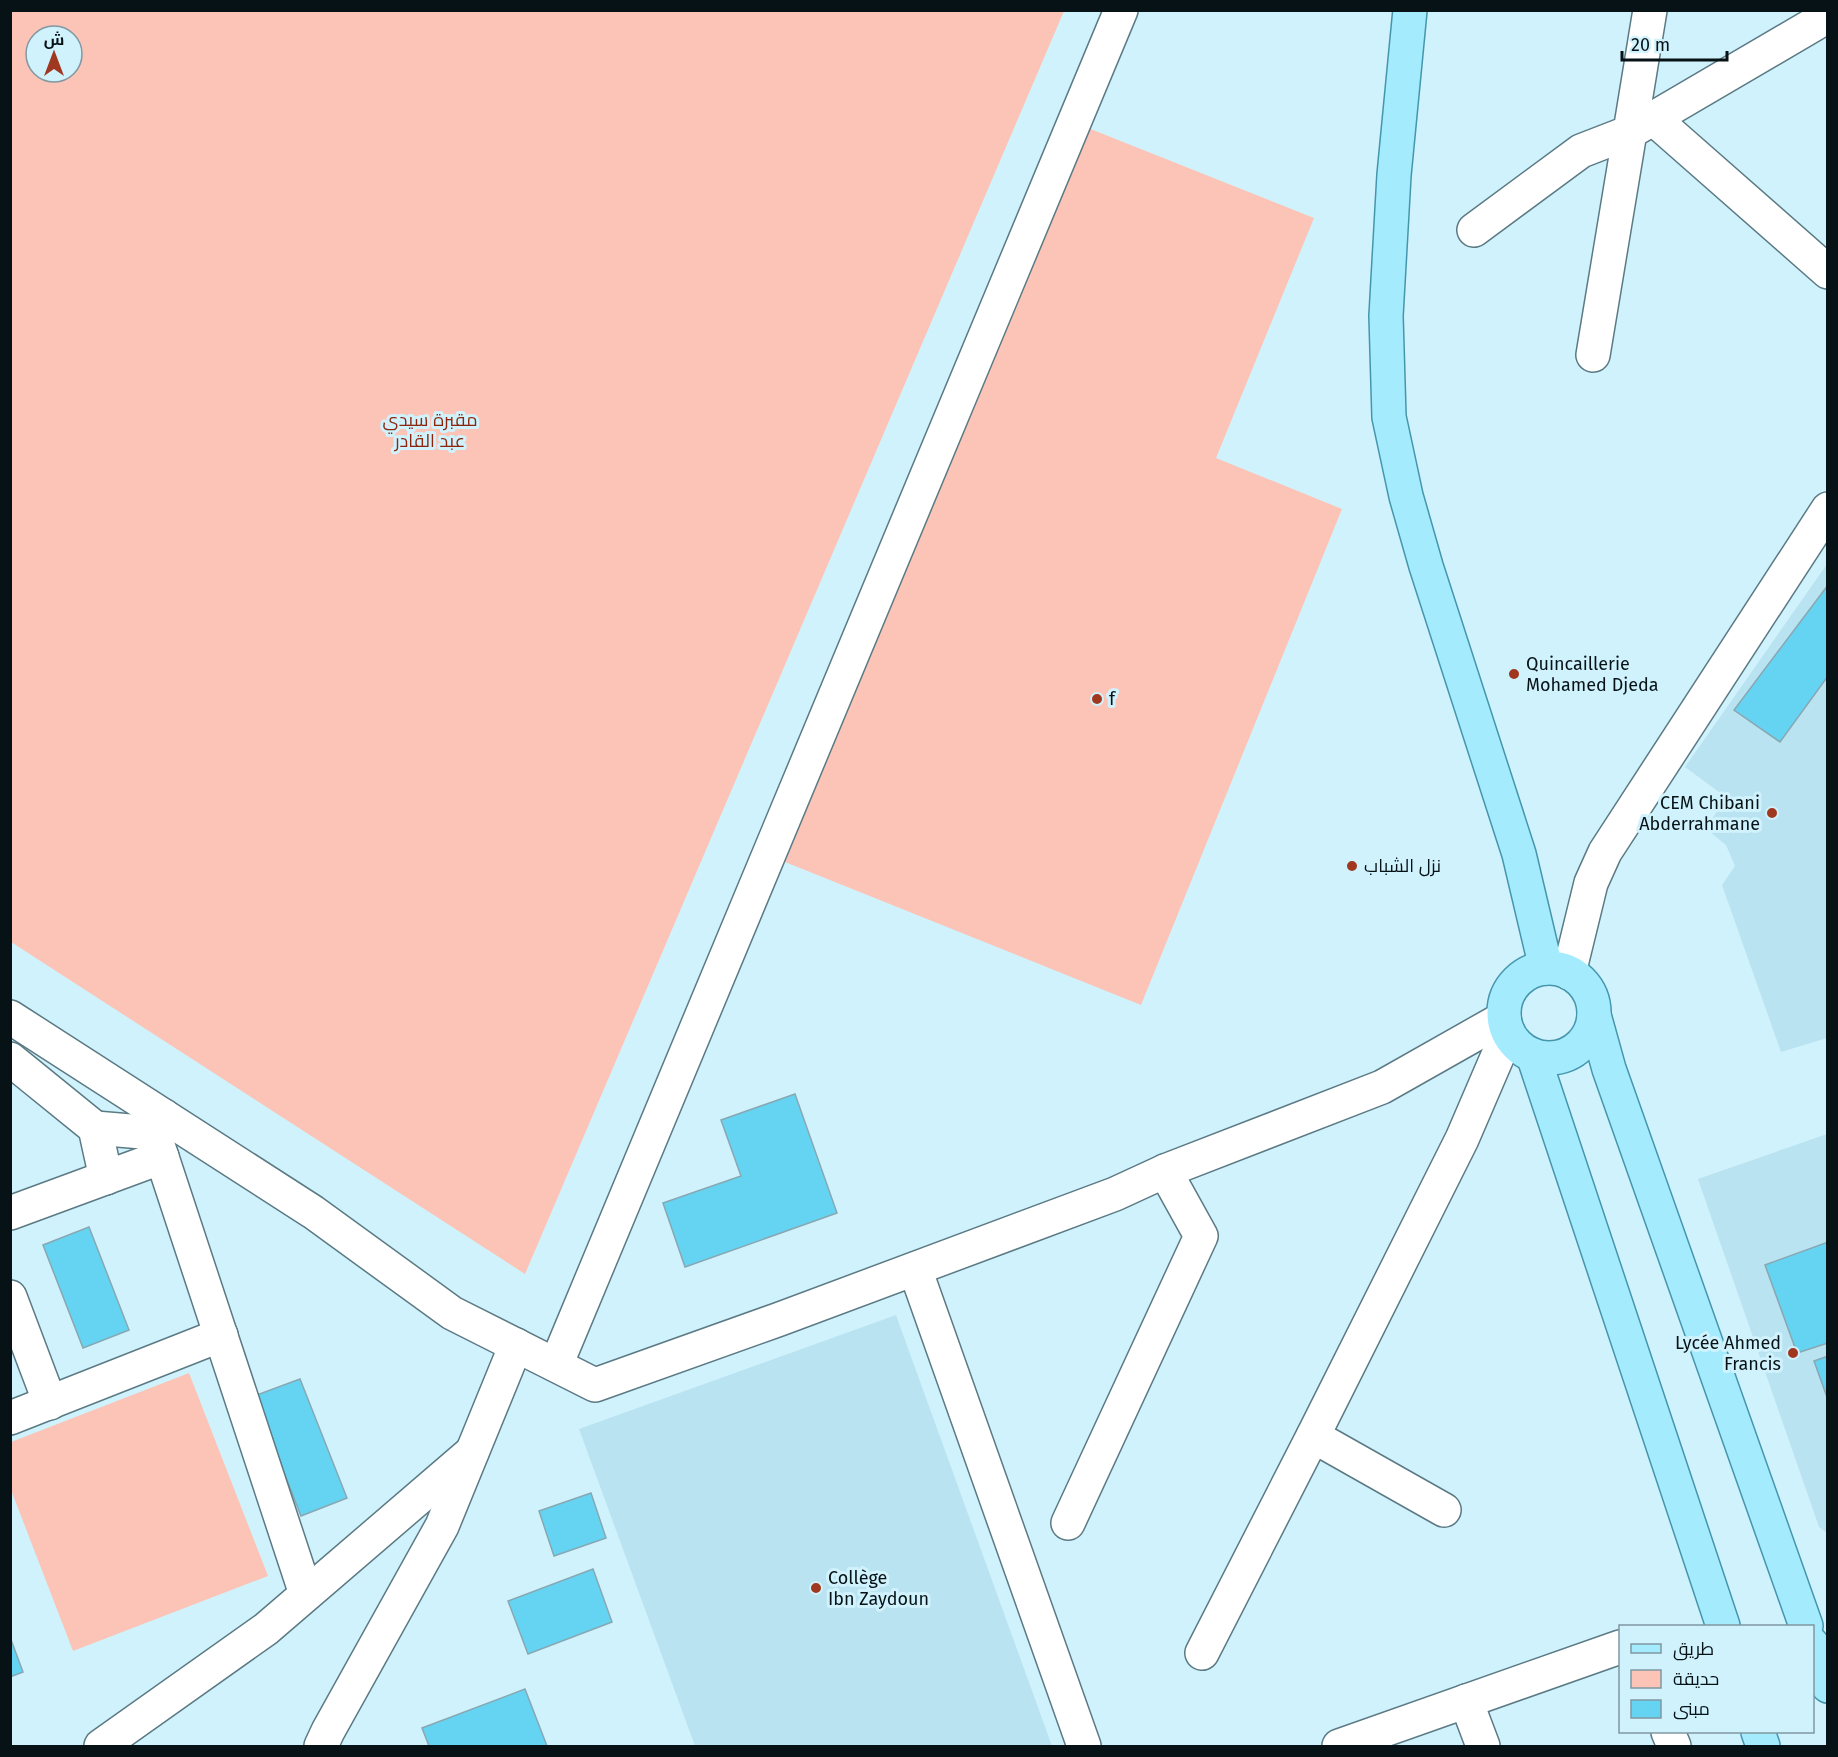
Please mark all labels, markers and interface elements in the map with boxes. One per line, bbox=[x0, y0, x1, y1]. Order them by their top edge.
north arrow bbox=[24, 24, 84, 84]
scale bar bbox=[1622, 24, 1727, 62]
text: ش bbox=[44, 30, 64, 49]
text: 20 m bbox=[1631, 34, 1670, 56]
park label: مقبرة سيدي عبد القادر bbox=[383, 409, 477, 452]
place label: Quincaillerie Mohamed Djeda bbox=[1526, 653, 1659, 696]
marker: Quincaillerie Mohamed Djeda bbox=[1507, 667, 1521, 681]
place label: f bbox=[1109, 688, 1117, 710]
marker: f bbox=[1090, 692, 1104, 706]
place label: CEM Chibani Abderrahmane bbox=[1639, 792, 1760, 835]
marker: CEM Chibani Abderrahmane bbox=[1765, 806, 1779, 820]
place label: نزل الشباب bbox=[1364, 855, 1441, 877]
marker: نزل الشباب bbox=[1345, 859, 1359, 873]
place label: Lycée Ahmed Francis bbox=[1675, 1332, 1781, 1375]
marker: Lycée Ahmed Francis bbox=[1786, 1346, 1800, 1360]
place label: Collège Ibn Zaydoun bbox=[828, 1567, 929, 1610]
marker: Collège Ibn Zaydoun bbox=[809, 1581, 823, 1595]
legend bbox=[1619, 1625, 1814, 1733]
text: طريق bbox=[1673, 1638, 1714, 1661]
text: حديقة bbox=[1673, 1668, 1719, 1690]
text: مبنى bbox=[1673, 1698, 1710, 1720]

